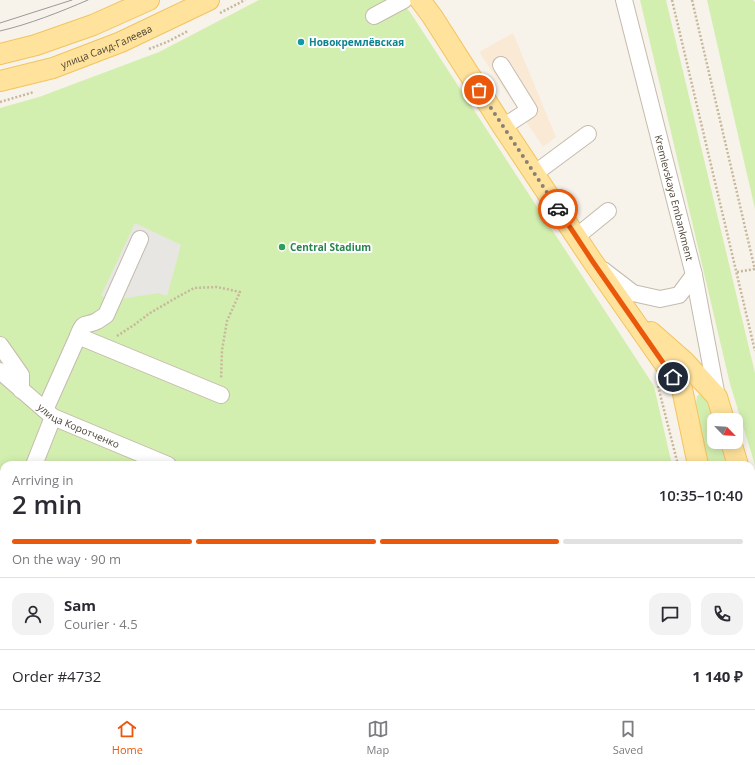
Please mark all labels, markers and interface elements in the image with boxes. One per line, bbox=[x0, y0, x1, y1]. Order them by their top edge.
street label: улица Саид-Галеева bbox=[58, 21, 154, 71]
place label: Новокремлёвская bbox=[309, 35, 404, 49]
marker: Новокремлёвская bbox=[296, 37, 306, 47]
pin bbox=[462, 73, 496, 107]
icon: bag bbox=[468, 79, 490, 101]
street label: Kremlevskaya Embankment bbox=[652, 133, 697, 263]
courier bbox=[538, 189, 578, 229]
icon: car bbox=[547, 198, 569, 220]
place label: Central Stadium bbox=[290, 240, 371, 254]
marker: Central Stadium bbox=[277, 242, 287, 252]
pin bbox=[656, 360, 690, 394]
icon: home bbox=[662, 366, 684, 388]
street label: улица Коротченко bbox=[35, 400, 122, 451]
north arrow bbox=[707, 413, 743, 449]
map controls bbox=[707, 413, 743, 449]
text: Arriving in bbox=[12, 471, 74, 489]
text: 10:35–10:40 bbox=[659, 485, 743, 505]
text: 2 min bbox=[12, 486, 82, 522]
text: On the way · 90 m bbox=[12, 550, 121, 568]
button: person bbox=[12, 593, 54, 635]
button: chat bbox=[649, 593, 691, 635]
button: phone bbox=[701, 593, 743, 635]
text: Sam bbox=[64, 595, 96, 615]
text: Courier · 4.5 bbox=[64, 615, 138, 633]
text: Order #4732 bbox=[12, 666, 101, 686]
text: 1 140 ₽ bbox=[692, 666, 743, 686]
tab: Home bbox=[112, 718, 143, 757]
tab: Map bbox=[366, 718, 389, 757]
tab: Saved bbox=[613, 718, 643, 757]

